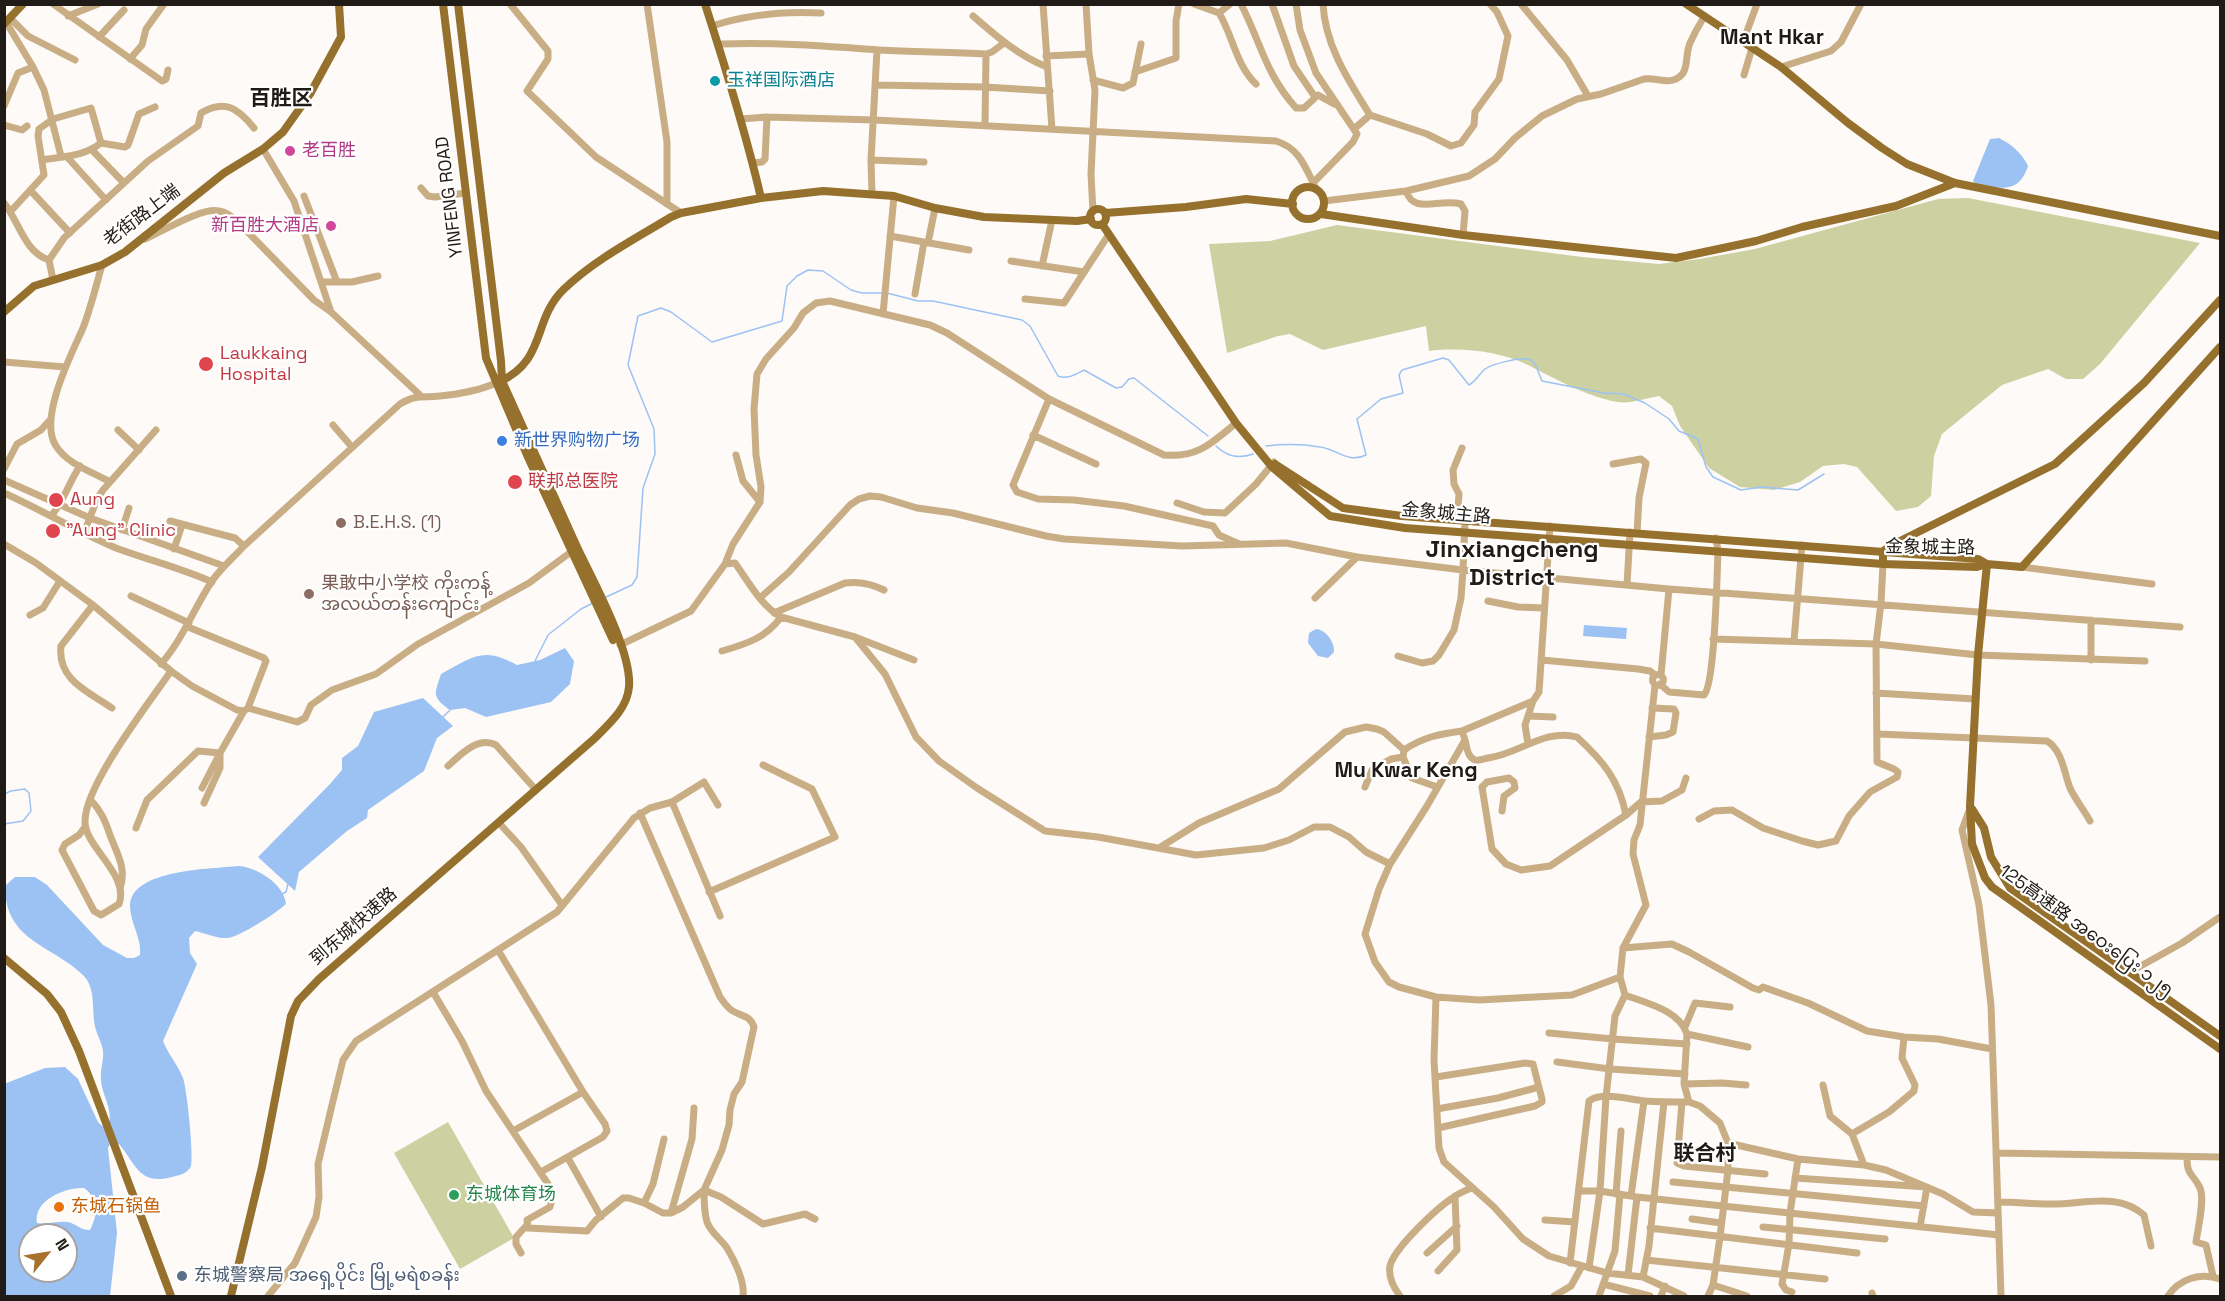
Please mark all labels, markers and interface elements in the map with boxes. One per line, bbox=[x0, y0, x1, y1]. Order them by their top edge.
district label: Mant Hkar bbox=[1720, 25, 1824, 51]
place label: 玉祥国际酒店 bbox=[727, 70, 835, 92]
marker: 玉祥国际酒店 bbox=[708, 74, 722, 88]
district label: 百胜区 bbox=[250, 86, 312, 112]
street label: YINFENG ROAD bbox=[432, 135, 468, 259]
place label: 老百胜 bbox=[302, 140, 356, 162]
marker: 老百胜 bbox=[283, 144, 297, 158]
street label: 老街路上端 bbox=[100, 180, 184, 252]
place label: 新百胜大酒店 bbox=[211, 215, 319, 237]
marker: 新百胜大酒店 bbox=[324, 219, 338, 233]
place label: Laukkaing Hospital bbox=[220, 343, 307, 386]
marker: Laukkaing Hospital bbox=[197, 355, 215, 373]
place label: 新世界购物广场 bbox=[514, 430, 640, 452]
marker: 新世界购物广场 bbox=[495, 434, 509, 448]
place label: 联邦总医院 bbox=[528, 471, 618, 493]
marker: 联邦总医院 bbox=[506, 473, 524, 491]
place label: Aung bbox=[70, 489, 115, 511]
marker: Aung bbox=[47, 491, 65, 509]
street label: 金象城主路 bbox=[1400, 499, 1492, 529]
place label: B.E.H.S. (1) bbox=[353, 512, 441, 534]
marker: B.E.H.S. (1) bbox=[334, 516, 348, 530]
place label: "Aung" Clinic bbox=[66, 520, 176, 542]
marker: "Aung" Clinic bbox=[44, 522, 62, 540]
district label: Jinxiangcheng District bbox=[1425, 536, 1599, 592]
street label: 金象城主路 bbox=[1885, 536, 1975, 560]
place label: 果敢中小学校 ကိုးကန့် အလယ်တန်းကျောင်း bbox=[321, 573, 491, 616]
marker: 果敢中小学校 ကိုးကန့် အလယ်တန်းကျောင်း bbox=[302, 587, 316, 601]
district label: Mu Kwar Keng bbox=[1334, 758, 1478, 784]
street label: 125高速路 အဝေးပြေး ၁၂၅ bbox=[1995, 860, 2177, 1002]
street label: 到东城快速路 bbox=[306, 883, 402, 971]
district label: 联合村 bbox=[1674, 1141, 1736, 1167]
place label: 东城体育场 bbox=[466, 1184, 556, 1206]
marker: 东城体育场 bbox=[447, 1188, 461, 1202]
place label: 东城石锅鱼 bbox=[71, 1196, 161, 1218]
marker: 东城石锅鱼 bbox=[52, 1200, 66, 1214]
north arrow bbox=[18, 1223, 78, 1283]
text: N bbox=[51, 1235, 74, 1255]
place label: 东城警察局 အရှေ့ပိုင်း မြို့မရဲစခန်း bbox=[194, 1265, 460, 1287]
marker: 东城警察局 အရှေ့ပိုင်း မြို့မရဲစခန်း bbox=[175, 1269, 189, 1283]

